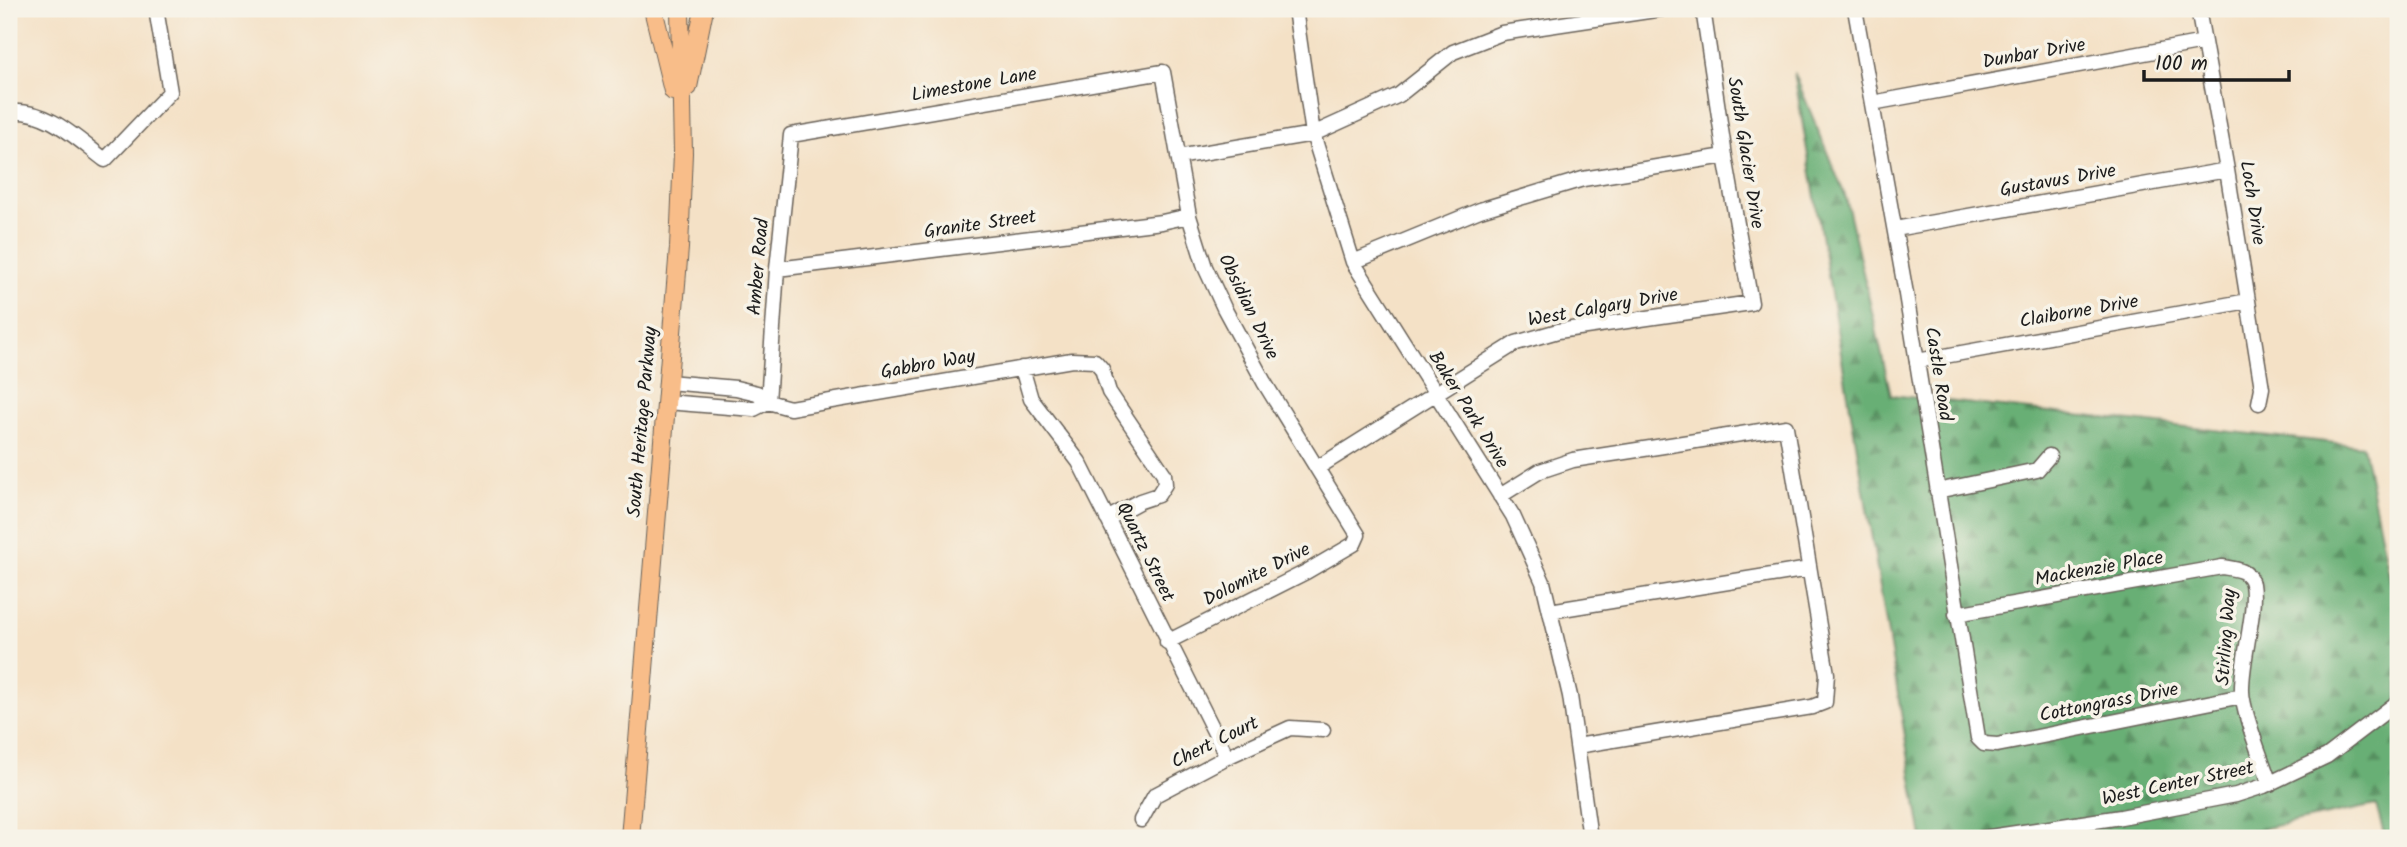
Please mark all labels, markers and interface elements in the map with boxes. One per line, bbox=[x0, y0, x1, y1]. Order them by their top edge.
street label: Dunbar Drive bbox=[1980, 30, 2088, 78]
scale bar bbox=[2144, 38, 2290, 82]
text: 100 m bbox=[2155, 48, 2208, 81]
street label: Limestone Lane bbox=[909, 59, 1040, 111]
street label: South Glacier Drive bbox=[1718, 75, 1772, 231]
street label: Gustavus Drive bbox=[1997, 156, 2119, 206]
street label: Loch Drive bbox=[2231, 159, 2274, 248]
street label: Granite Street bbox=[922, 202, 1039, 248]
street label: Amber Road bbox=[740, 217, 778, 317]
street label: Obsidian Drive bbox=[1209, 249, 1287, 365]
street label: West Calgary Drive bbox=[1526, 280, 1681, 336]
street label: Claiborne Drive bbox=[2017, 287, 2141, 337]
street label: South Heritage Parkway bbox=[620, 324, 666, 519]
street label: Castle Road bbox=[1916, 325, 1960, 424]
street label: Gabbro Way bbox=[878, 342, 979, 388]
street label: Baker Park Drive bbox=[1420, 345, 1516, 475]
street label: Quartz Street bbox=[1108, 497, 1182, 608]
street label: Dolomite Drive bbox=[1198, 535, 1316, 615]
street label: Mackenzie Place bbox=[2032, 543, 2166, 595]
street label: Stirling Way bbox=[2209, 587, 2245, 686]
street label: Cottongrass Drive bbox=[2037, 675, 2182, 731]
street label: Chert Court bbox=[1166, 709, 1264, 777]
street label: West Center Street bbox=[2099, 753, 2257, 815]

